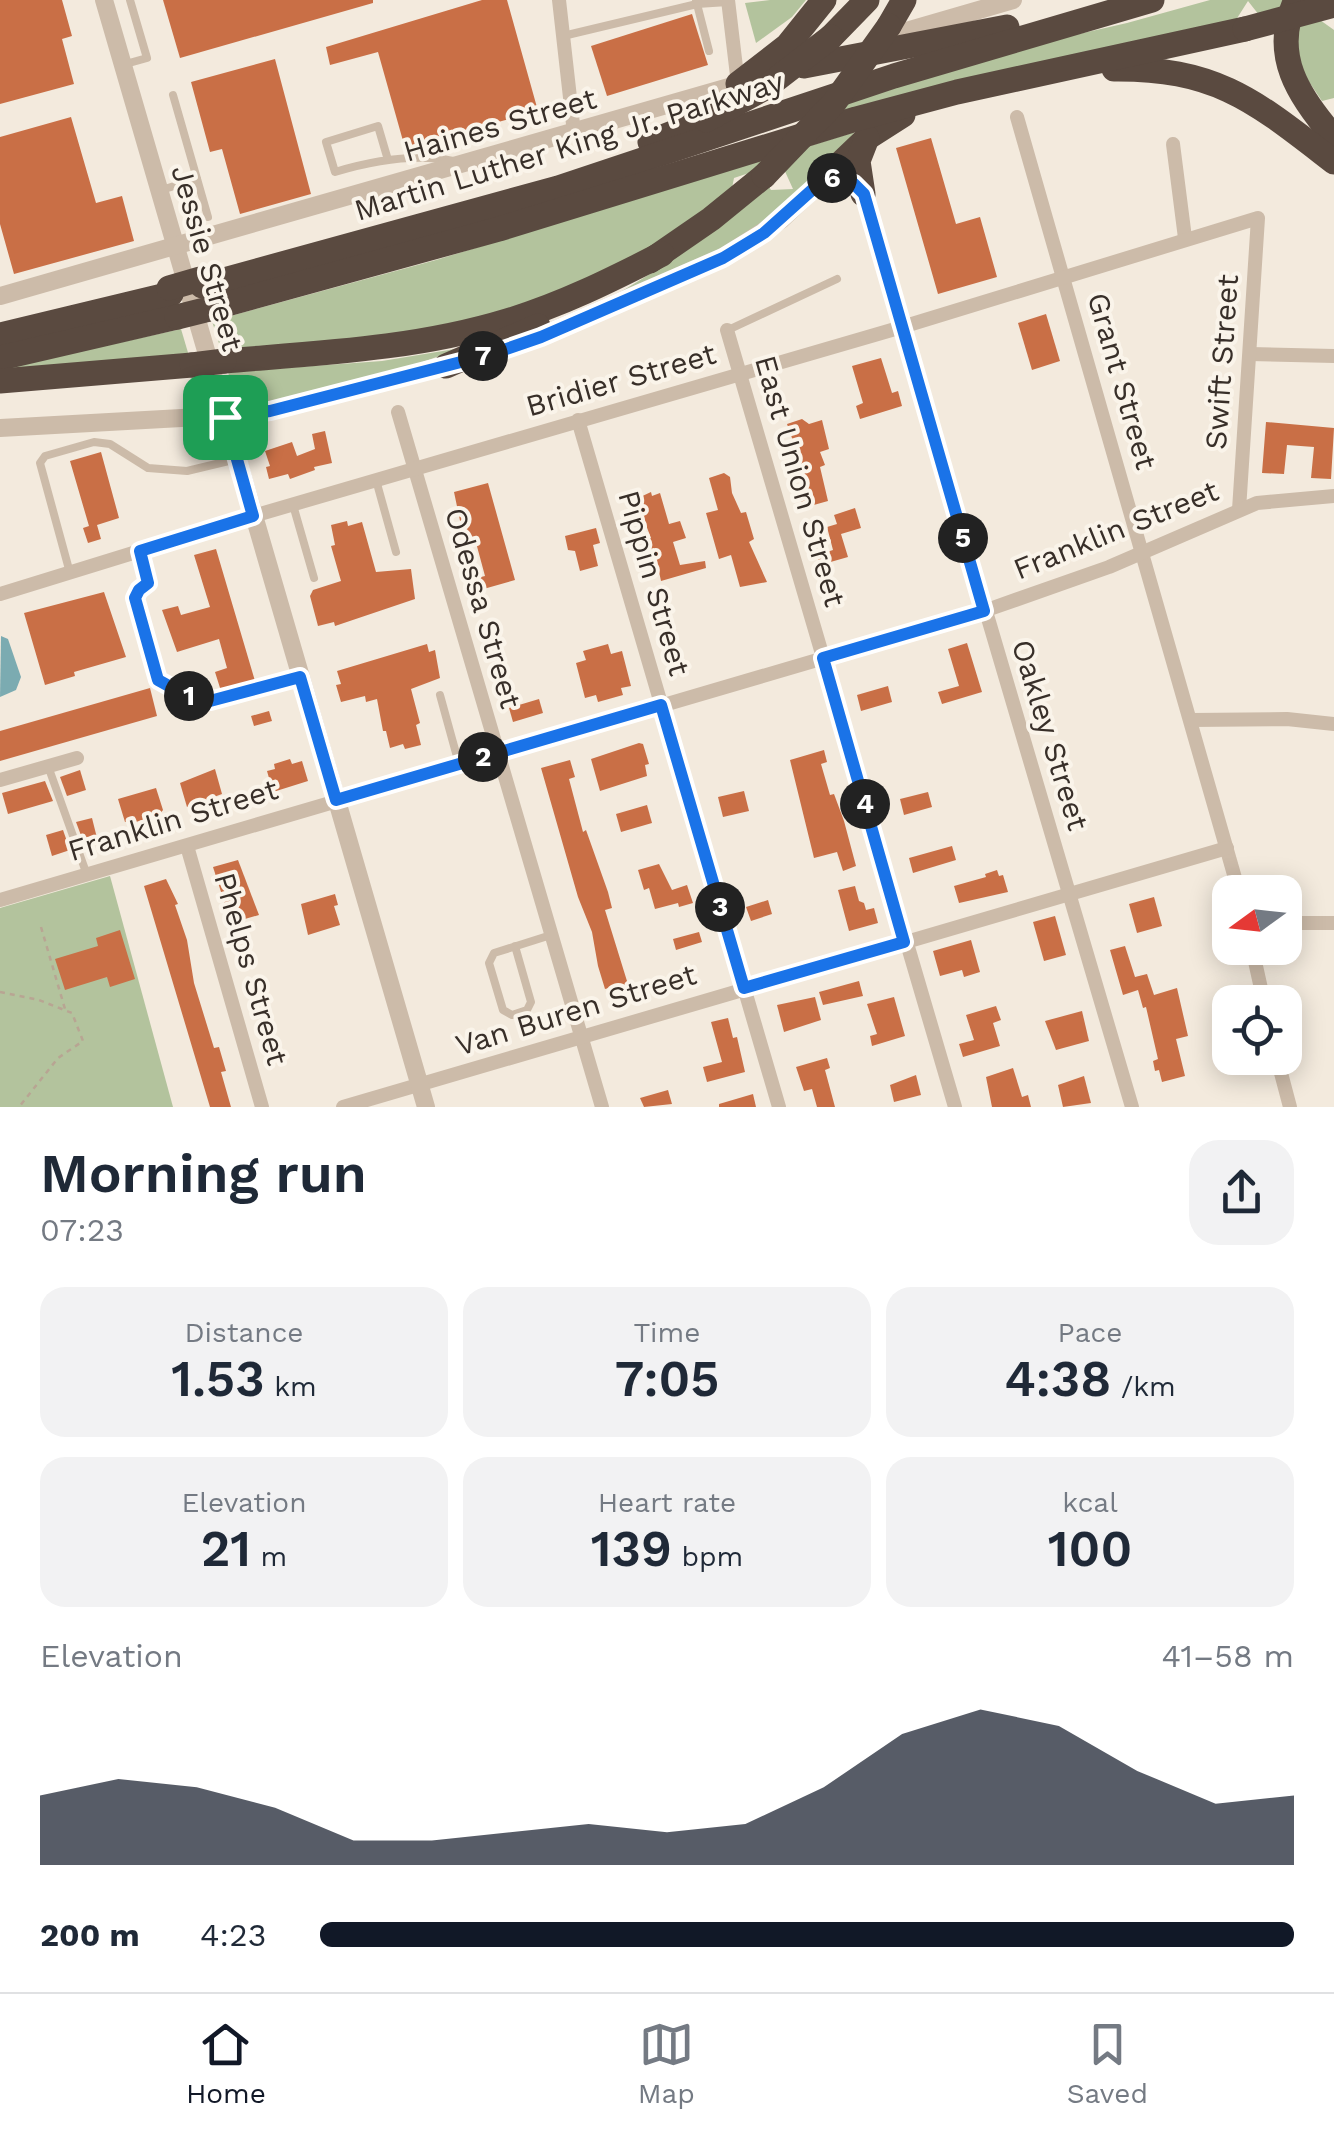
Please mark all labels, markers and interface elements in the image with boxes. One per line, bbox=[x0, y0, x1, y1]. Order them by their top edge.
street label: Martin Luther King Jr. Parkway bbox=[350, 63, 788, 228]
street label: Haines Street bbox=[399, 80, 601, 169]
pin: 6 bbox=[807, 153, 857, 203]
street label: Jessie Street bbox=[164, 161, 251, 355]
text: 6 bbox=[823, 161, 841, 194]
street label: Swift Street bbox=[1198, 273, 1245, 451]
street label: Grant Street bbox=[1081, 289, 1165, 474]
pin: 7 bbox=[458, 331, 508, 381]
street label: Bridier Street bbox=[522, 336, 720, 423]
text: 7 bbox=[474, 339, 492, 372]
street label: East Union Street bbox=[748, 351, 853, 611]
pin bbox=[183, 375, 268, 460]
icon: arrive bbox=[198, 390, 253, 445]
street label: Franklin Street bbox=[1008, 472, 1224, 587]
street label: Pippin Street bbox=[611, 486, 698, 680]
street label: Odessa Street bbox=[438, 504, 529, 713]
pin: 5 bbox=[938, 513, 988, 563]
text: 5 bbox=[955, 521, 971, 554]
street label: Oakley Street bbox=[1005, 635, 1096, 835]
pin: 1 bbox=[164, 671, 214, 721]
text: 1 bbox=[183, 679, 195, 712]
pin: 2 bbox=[458, 732, 508, 782]
text: 2 bbox=[475, 740, 491, 773]
street label: Franklin Street bbox=[64, 771, 282, 868]
pin: 4 bbox=[840, 779, 890, 829]
text: 4 bbox=[856, 787, 874, 820]
street label: Phelps Street bbox=[207, 869, 296, 1070]
north arrow bbox=[1212, 875, 1302, 965]
map controls bbox=[1212, 875, 1302, 1075]
pin: 3 bbox=[695, 882, 745, 932]
text: 3 bbox=[712, 890, 728, 923]
street label: Van Buren Street bbox=[451, 956, 701, 1063]
button: locate bbox=[1212, 985, 1302, 1075]
button: share bbox=[1189, 1140, 1294, 1245]
text: Morning run bbox=[40, 1141, 367, 1205]
text: 07:23 bbox=[40, 1211, 124, 1249]
text: Distance bbox=[184, 1316, 304, 1349]
text: Time bbox=[634, 1316, 700, 1349]
text: Pace bbox=[1058, 1316, 1122, 1349]
text: 1.53 bbox=[171, 1349, 265, 1408]
text: 7:05 bbox=[615, 1349, 719, 1408]
text: 4:38 bbox=[1004, 1349, 1111, 1408]
text: km bbox=[265, 1370, 317, 1403]
text: /km bbox=[1111, 1370, 1176, 1403]
text: Elevation bbox=[182, 1486, 307, 1519]
text: Heart rate bbox=[598, 1486, 736, 1519]
text: kcal bbox=[1062, 1486, 1118, 1519]
text: 21 bbox=[201, 1519, 251, 1578]
text: 139 bbox=[591, 1519, 672, 1578]
text: 100 bbox=[1048, 1519, 1132, 1578]
text: m bbox=[251, 1540, 287, 1573]
text: bpm bbox=[672, 1540, 743, 1573]
text: Elevation bbox=[40, 1637, 183, 1675]
text: 41–58 m bbox=[1161, 1637, 1294, 1675]
text: 200 m bbox=[40, 1916, 140, 1954]
text: 4:23 bbox=[200, 1916, 266, 1954]
tab: Home bbox=[186, 2017, 266, 2110]
tab: Map bbox=[638, 2017, 695, 2110]
tab: Saved bbox=[1067, 2017, 1148, 2110]

